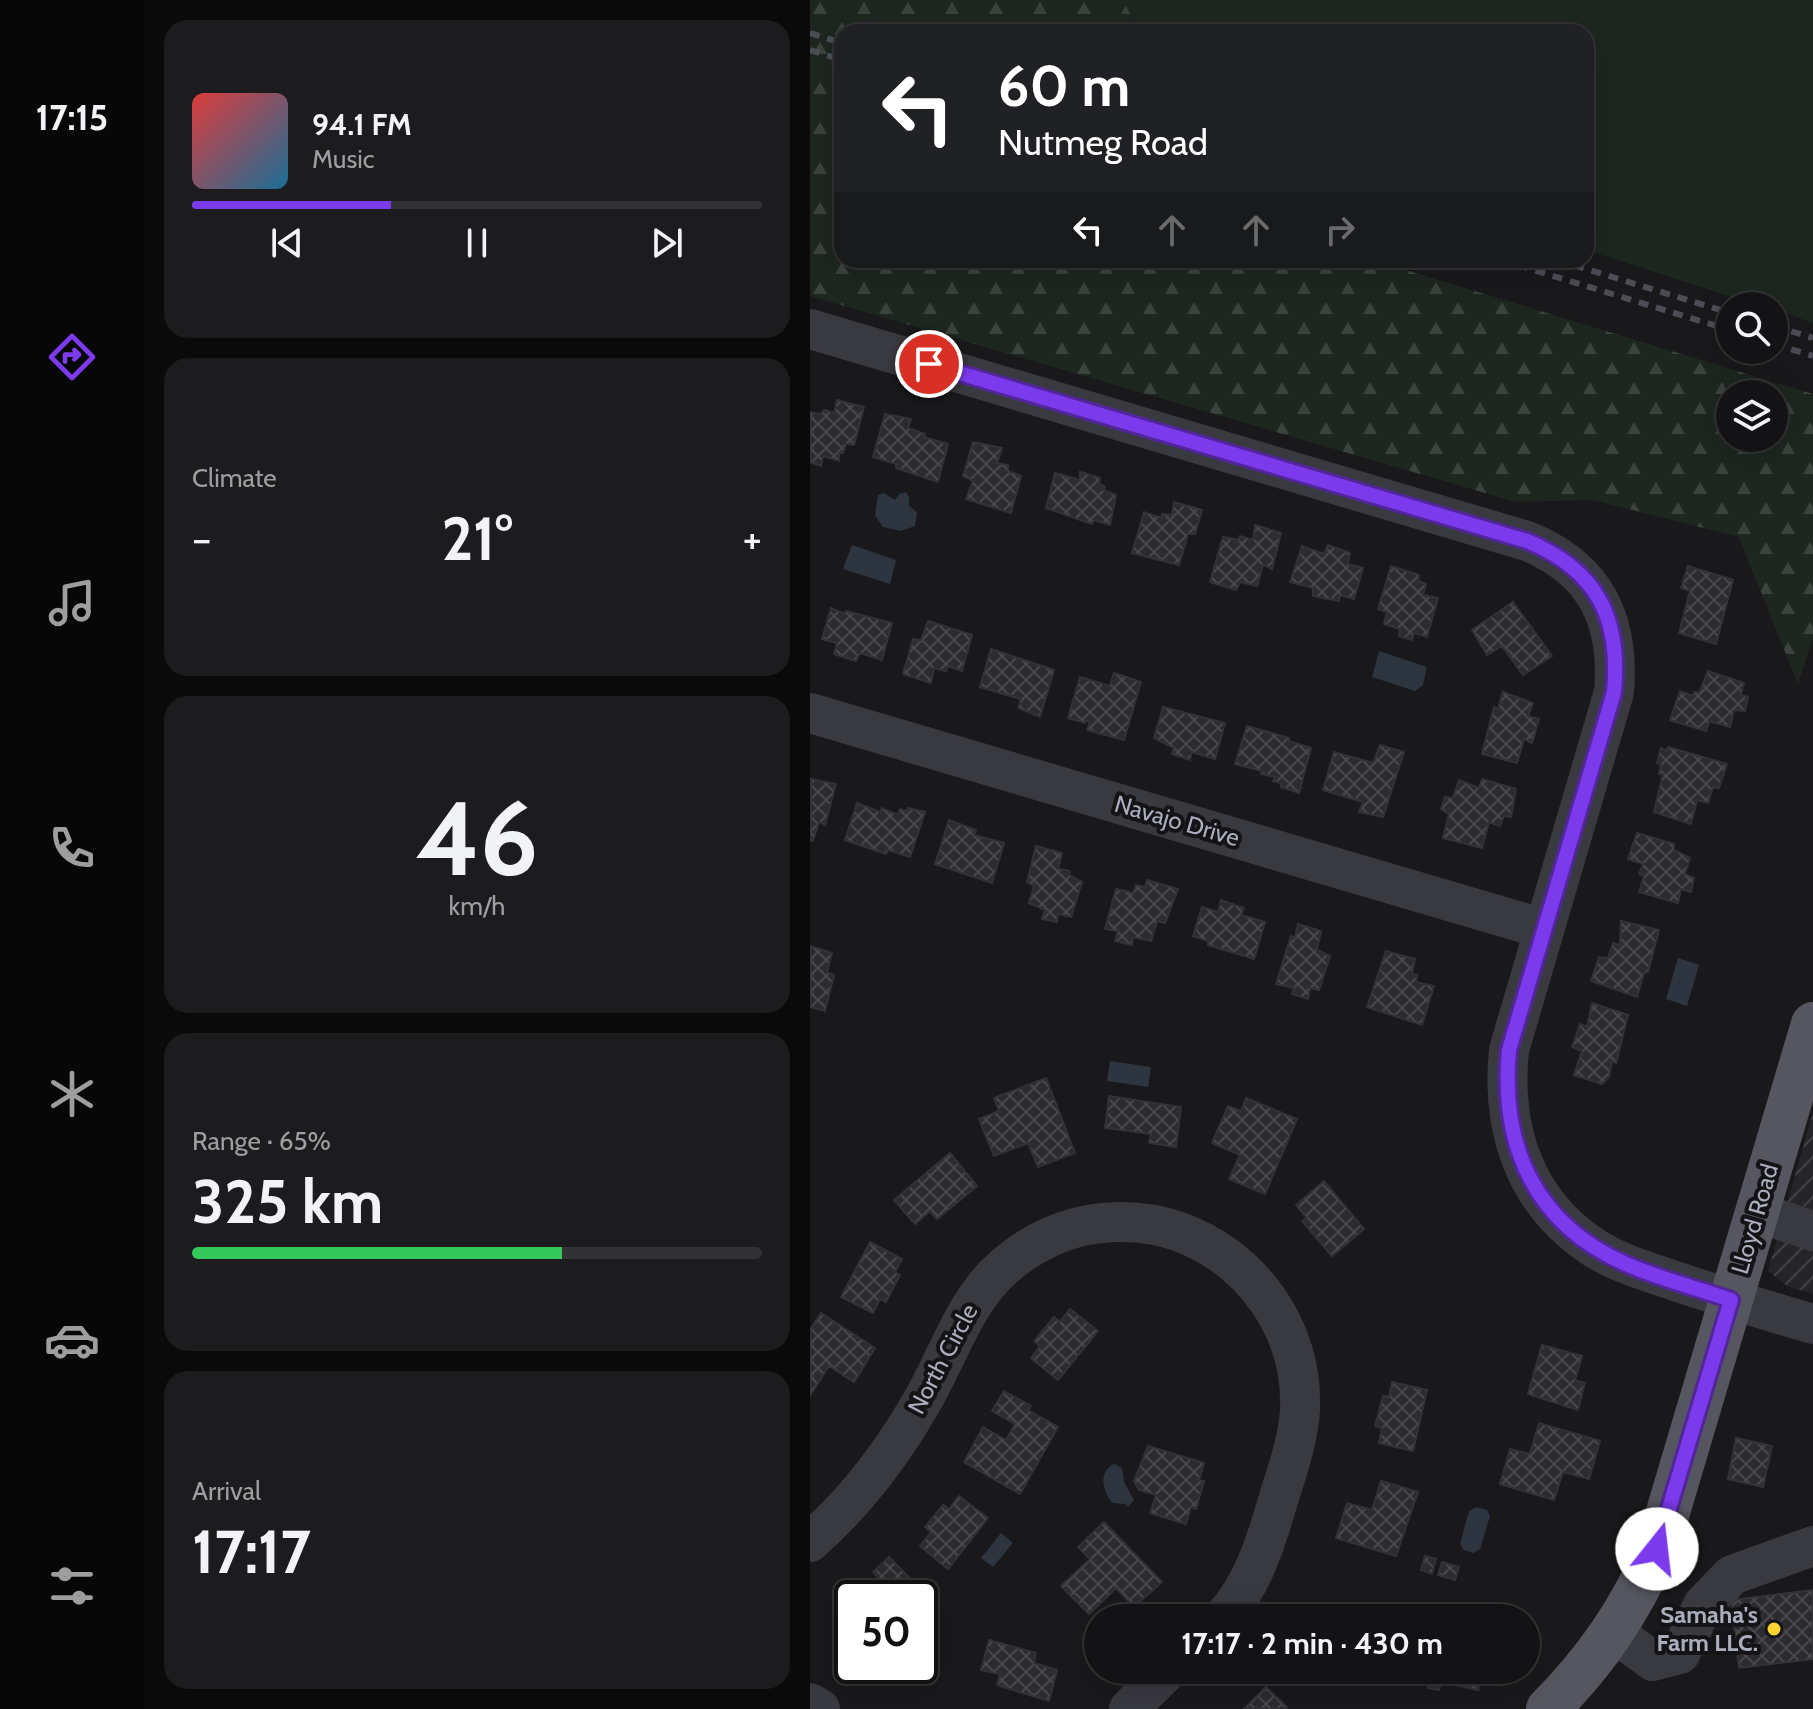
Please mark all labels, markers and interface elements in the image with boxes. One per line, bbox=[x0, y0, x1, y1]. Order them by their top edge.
text: 60 m bbox=[998, 52, 1130, 120]
icon: left bbox=[866, 56, 970, 160]
text: 17:15 bbox=[36, 95, 108, 139]
text: 94.1 FM bbox=[312, 106, 412, 143]
text: Nutmeg Road bbox=[998, 120, 1208, 164]
text: Music bbox=[312, 143, 375, 175]
icon: left bbox=[1066, 208, 1110, 252]
icon: ahead bbox=[1150, 208, 1194, 252]
icon: ahead bbox=[1234, 208, 1278, 252]
icon: right bbox=[1318, 208, 1362, 252]
icon: previous bbox=[265, 221, 309, 265]
icon: pause bbox=[455, 221, 499, 265]
icon: next bbox=[645, 221, 689, 265]
map controls bbox=[1716, 292, 1788, 452]
button: search bbox=[1716, 292, 1788, 364]
icon: directions bbox=[44, 329, 100, 385]
pin bbox=[895, 330, 963, 398]
icon: arrive bbox=[907, 342, 951, 386]
button: layers bbox=[1716, 380, 1788, 452]
text: Climate bbox=[192, 462, 277, 494]
text: 21° bbox=[441, 502, 513, 575]
text: − bbox=[192, 512, 211, 565]
text: + bbox=[743, 512, 762, 565]
icon: music bbox=[44, 575, 100, 631]
text: 46 bbox=[415, 775, 539, 901]
street label: Navajo Drive bbox=[1111, 789, 1243, 852]
icon: phone bbox=[44, 820, 100, 876]
text: km/h bbox=[449, 890, 505, 922]
icon: climate bbox=[44, 1066, 100, 1122]
text: Range · 65% bbox=[192, 1125, 331, 1157]
street label: Lloyd Road bbox=[1725, 1160, 1784, 1277]
text: 325 km bbox=[192, 1165, 383, 1238]
street label: North Circle bbox=[901, 1299, 984, 1419]
icon: car bbox=[44, 1312, 100, 1368]
text: Arrival bbox=[192, 1475, 261, 1507]
position arrow bbox=[1615, 1507, 1699, 1591]
text: 17:17 bbox=[192, 1515, 311, 1588]
icon: filters bbox=[44, 1558, 100, 1614]
speed limit sign: 50 bbox=[834, 1580, 938, 1684]
place label: Samaha's Farm LLC. bbox=[1657, 1600, 1758, 1657]
marker: Samaha's Farm LLC. bbox=[1765, 1620, 1783, 1638]
text: 17:17 · 2 min · 430 m bbox=[1181, 1625, 1443, 1662]

